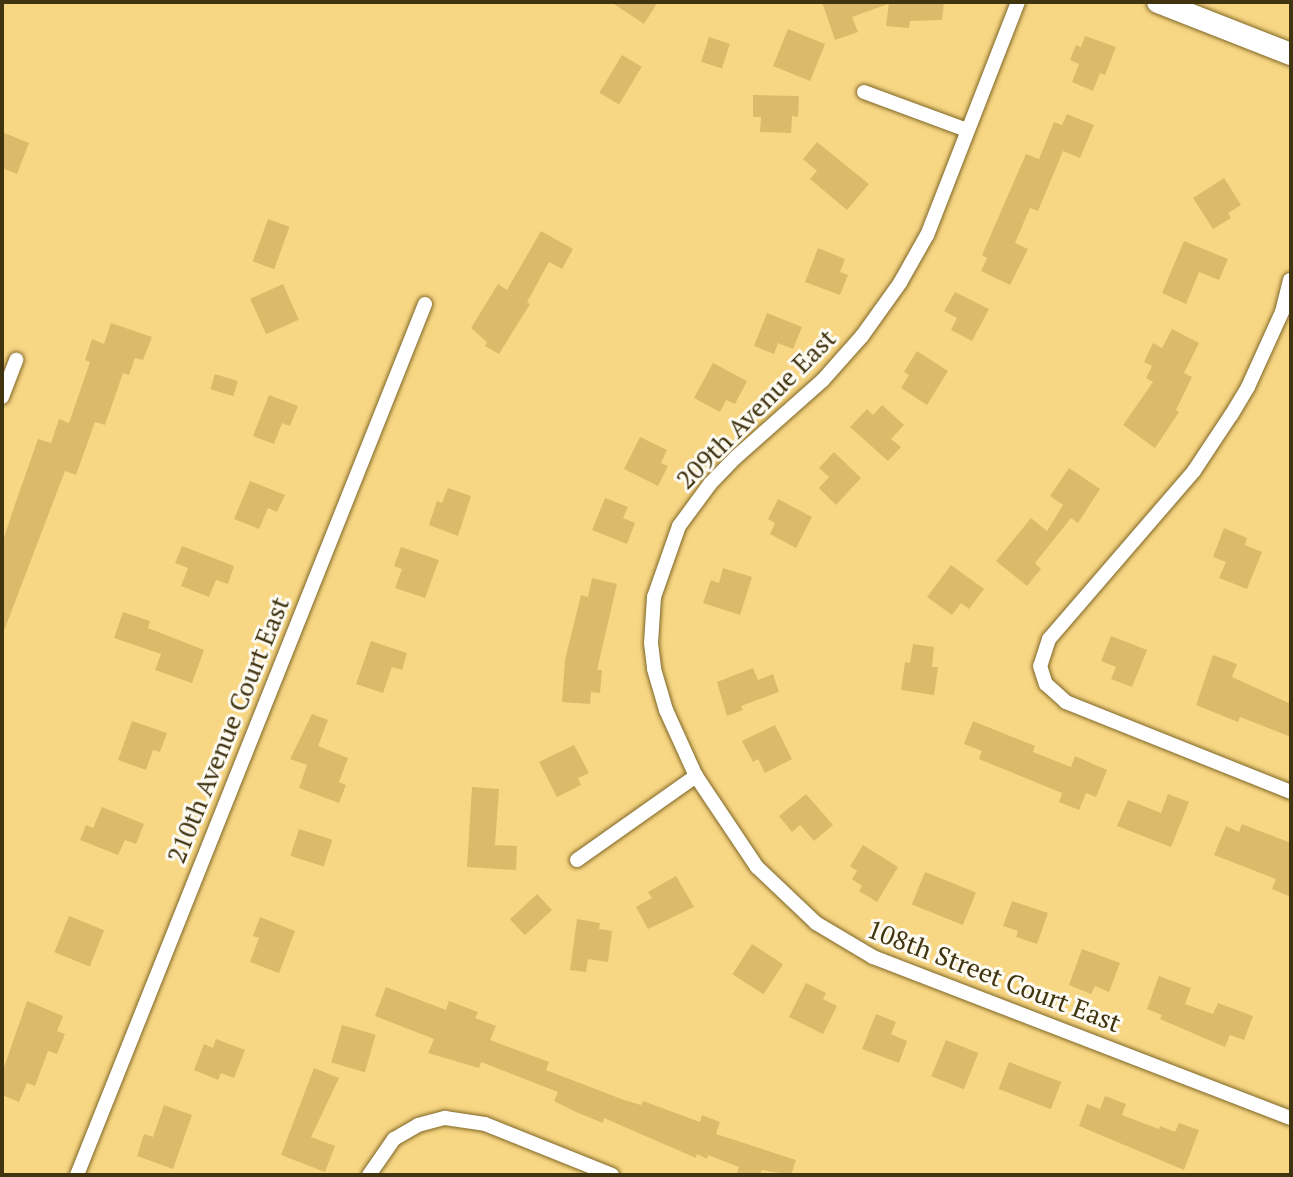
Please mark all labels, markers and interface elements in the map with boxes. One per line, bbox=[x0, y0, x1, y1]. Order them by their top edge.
street label: 209th Avenue East bbox=[670, 323, 842, 495]
street label: 210th Avenue Court East bbox=[160, 592, 296, 868]
street label: 108th Street Court East bbox=[863, 913, 1125, 1039]

